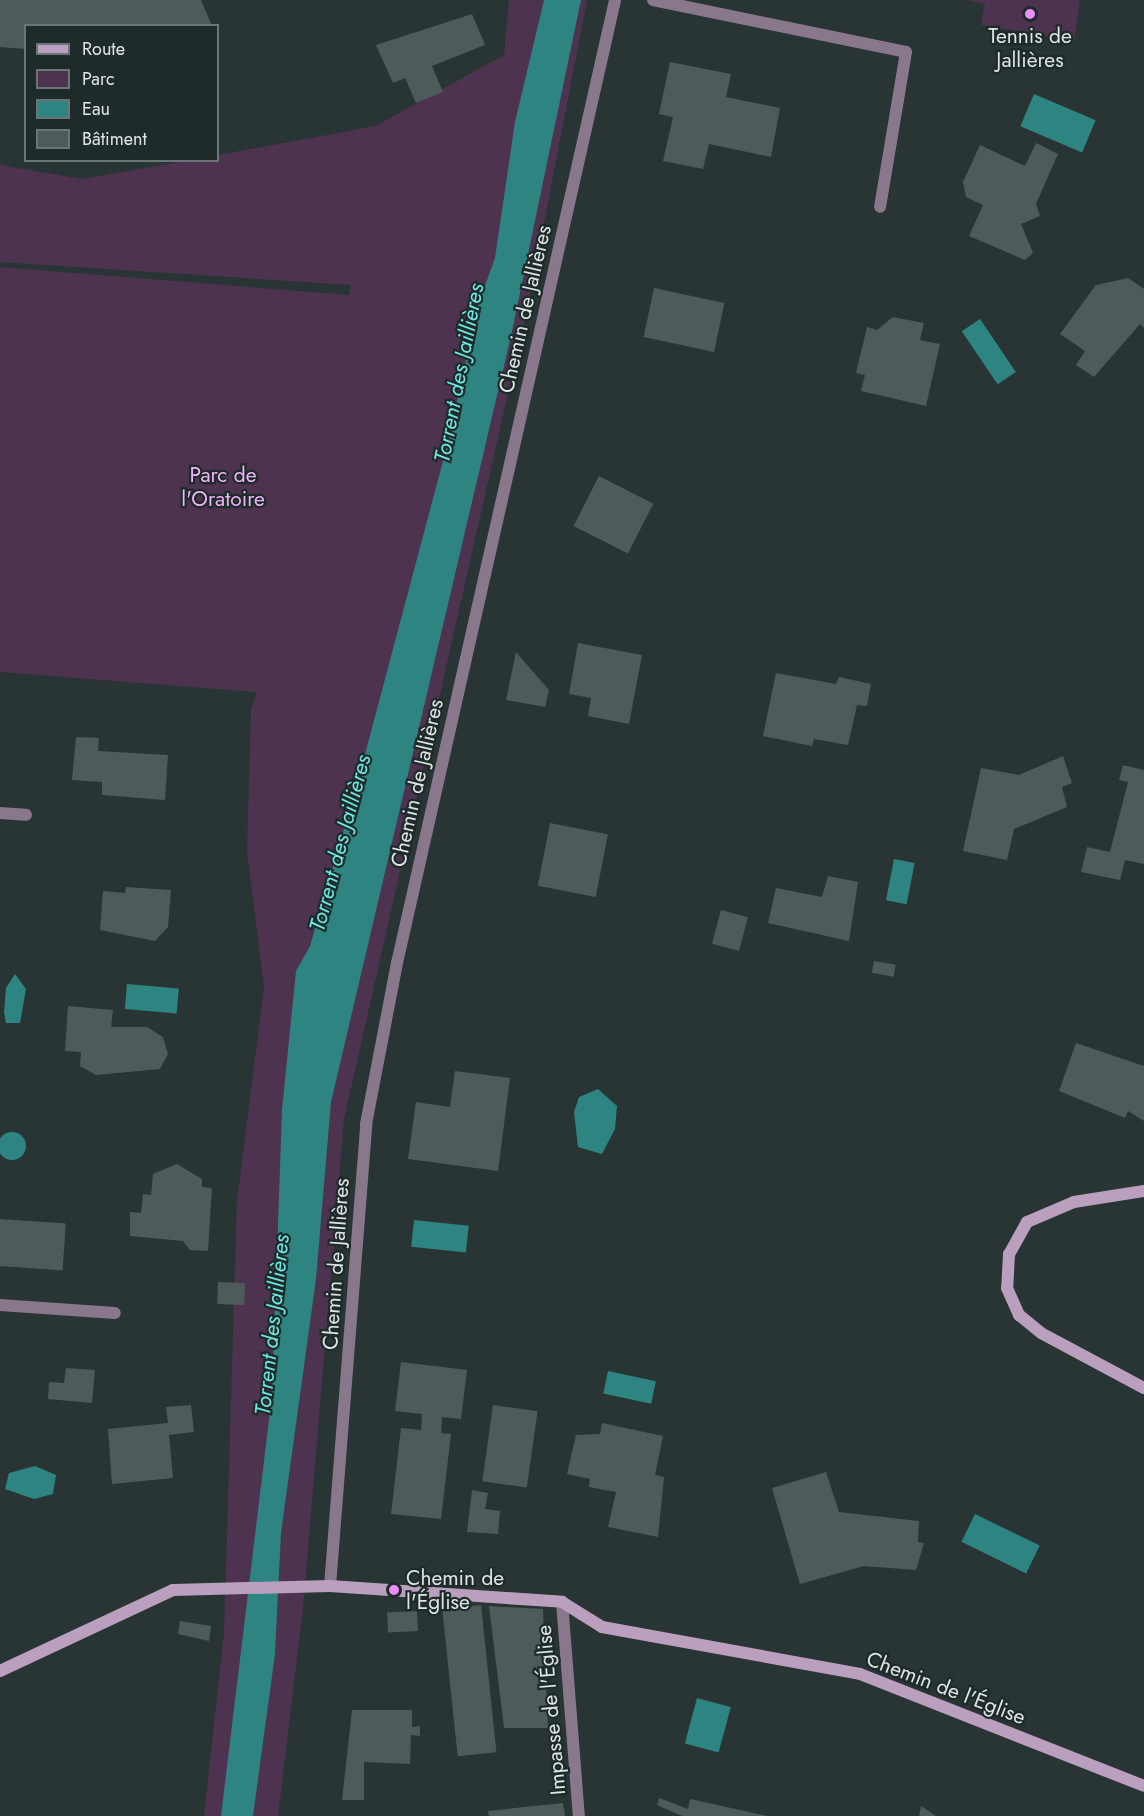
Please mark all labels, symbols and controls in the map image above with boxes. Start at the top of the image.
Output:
marker: Tennis de Jallières [1023,7,1037,21]
place label: Tennis de Jallières [988,23,1072,73]
legend [24,24,219,162]
text: Route [82,36,125,62]
text: Parc [82,66,115,92]
text: Eau [82,96,110,122]
text: Bâtiment [82,126,147,152]
street label: Chemin de Jallières [493,223,557,395]
water label: Torrent des Jaillières [429,281,489,465]
park label: Parc de l'Oratoire [181,462,265,512]
street label: Chemin de Jallières [385,697,449,869]
water label: Torrent des Jaillières [304,752,376,934]
street label: Chemin de Jallières [317,1177,355,1351]
water label: Torrent des Jaillières [249,1233,295,1417]
place label: Chemin de l'Église [406,1565,504,1615]
marker: Chemin de l'Église [387,1583,401,1597]
street label: Impasse de l'Église [531,1624,571,1796]
street label: Chemin de l'Église [863,1646,1029,1730]

